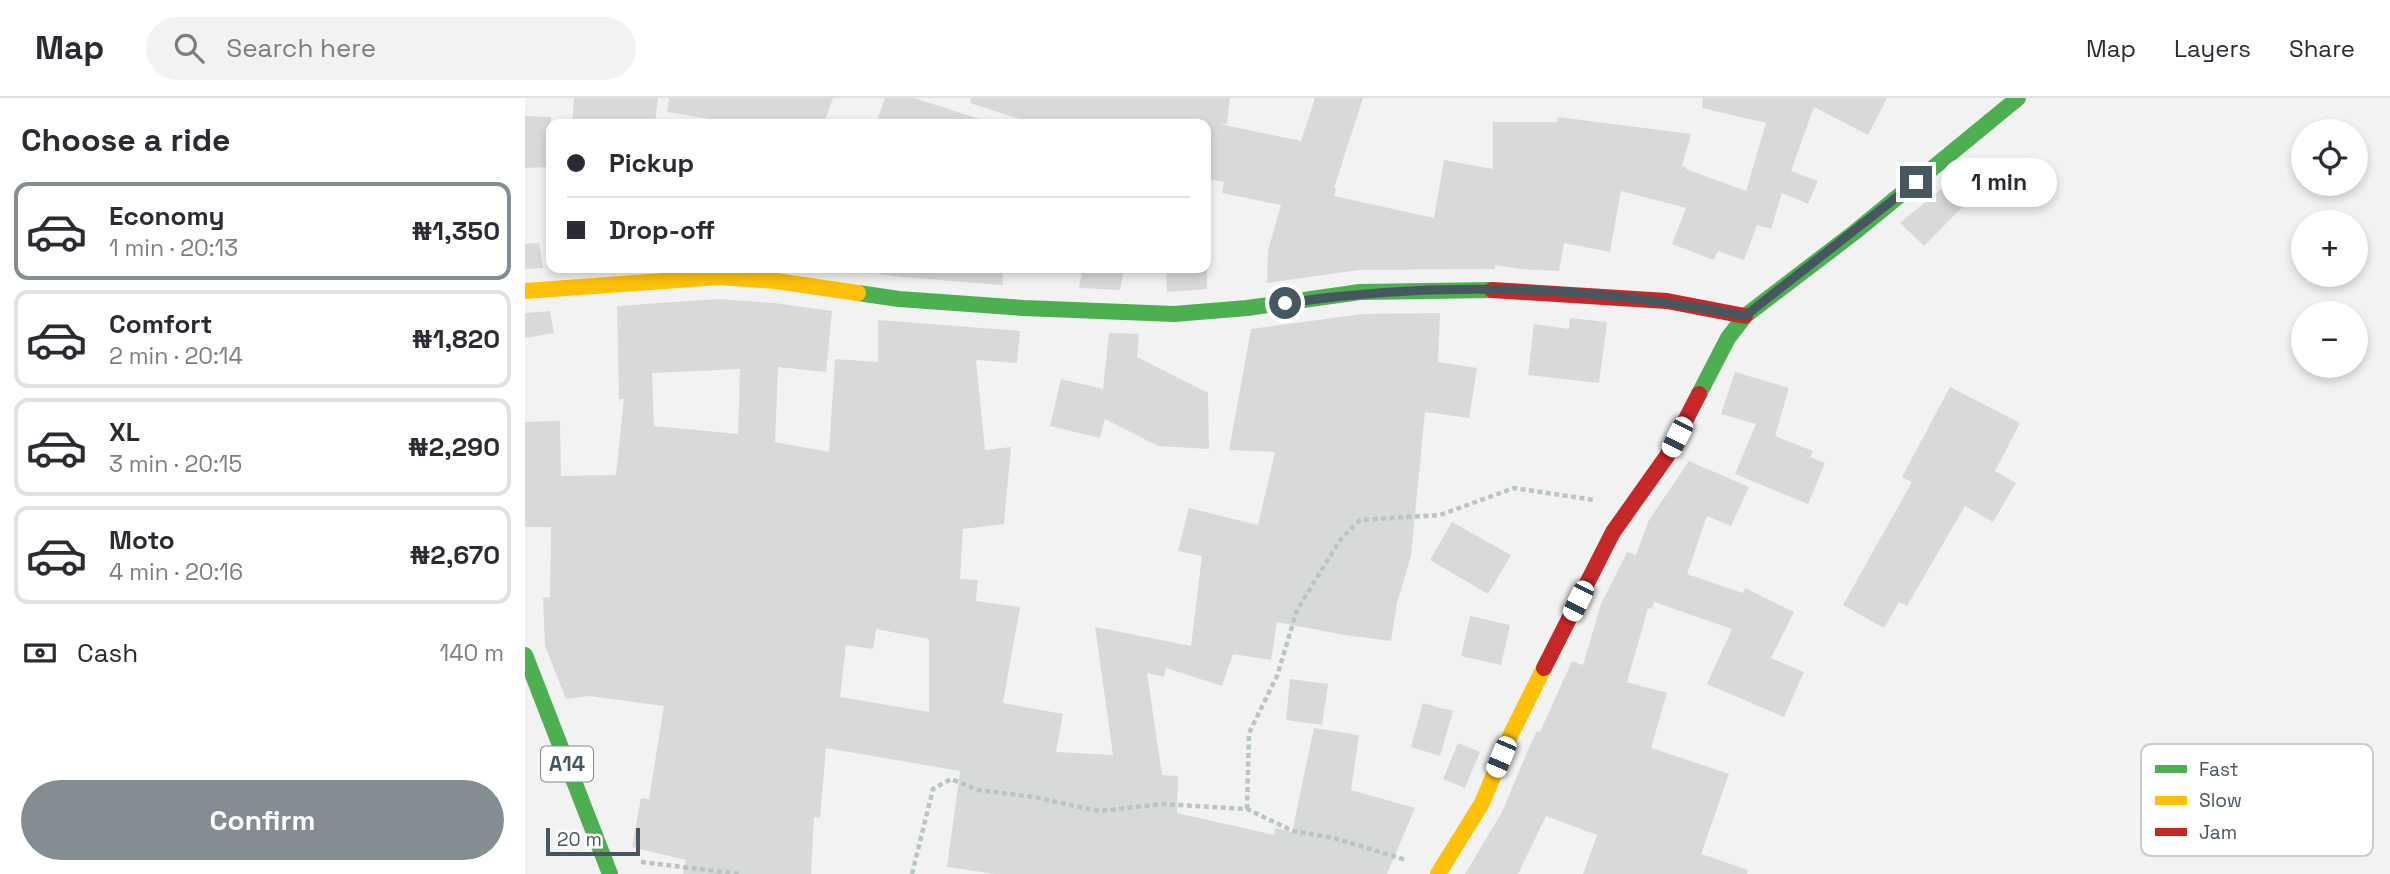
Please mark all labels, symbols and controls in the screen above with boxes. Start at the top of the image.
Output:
search box [146,17,636,80]
text: Map [35,27,104,69]
icon: search [170,29,208,67]
text: Search here [226,31,376,65]
text: Map [2086,33,2136,64]
text: Layers [2174,33,2251,64]
text: Share [2289,33,2355,64]
map controls [2291,119,2368,378]
button: locate [2291,119,2368,196]
text: Choose a ride [21,120,231,160]
text: Pickup [609,146,694,180]
callout: 1 min [1941,158,2056,206]
route end [1900,166,1932,198]
text: 1 min [1971,167,2027,197]
text: Economy [109,199,225,233]
icon: car [25,200,88,263]
button: + [2291,210,2368,287]
text: Drop-off [609,213,715,247]
text: ₦1,350 [411,214,500,248]
text: 1 min · 20:13 [109,233,238,263]
route start [1269,287,1301,319]
button: − [2291,301,2368,378]
text: Comfort [109,307,212,341]
icon: car [25,308,88,371]
text: ₦1,820 [412,322,500,356]
text: 2 min · 20:14 [109,341,243,371]
car [1659,414,1696,460]
text: XL [109,415,140,449]
icon: car [25,416,88,479]
text: ₦2,290 [408,430,500,464]
text: 3 min · 20:15 [109,449,242,479]
text: Moto [109,523,175,557]
icon: car [25,524,88,587]
text: ₦2,670 [409,538,500,572]
text: 4 min · 20:16 [109,557,243,587]
car [1560,578,1597,624]
icon: cash [21,634,59,672]
text: Cash [77,636,138,670]
text: 140 m [440,638,504,668]
car [1484,734,1519,780]
legend [2141,744,2373,856]
road number: A14 [541,746,593,782]
text: Fast [2199,757,2239,782]
button: Confirm [21,780,504,860]
text: Slow [2199,788,2242,813]
text: Jam [2199,820,2237,845]
scale bar [546,825,641,857]
text: 20 m [557,827,602,852]

